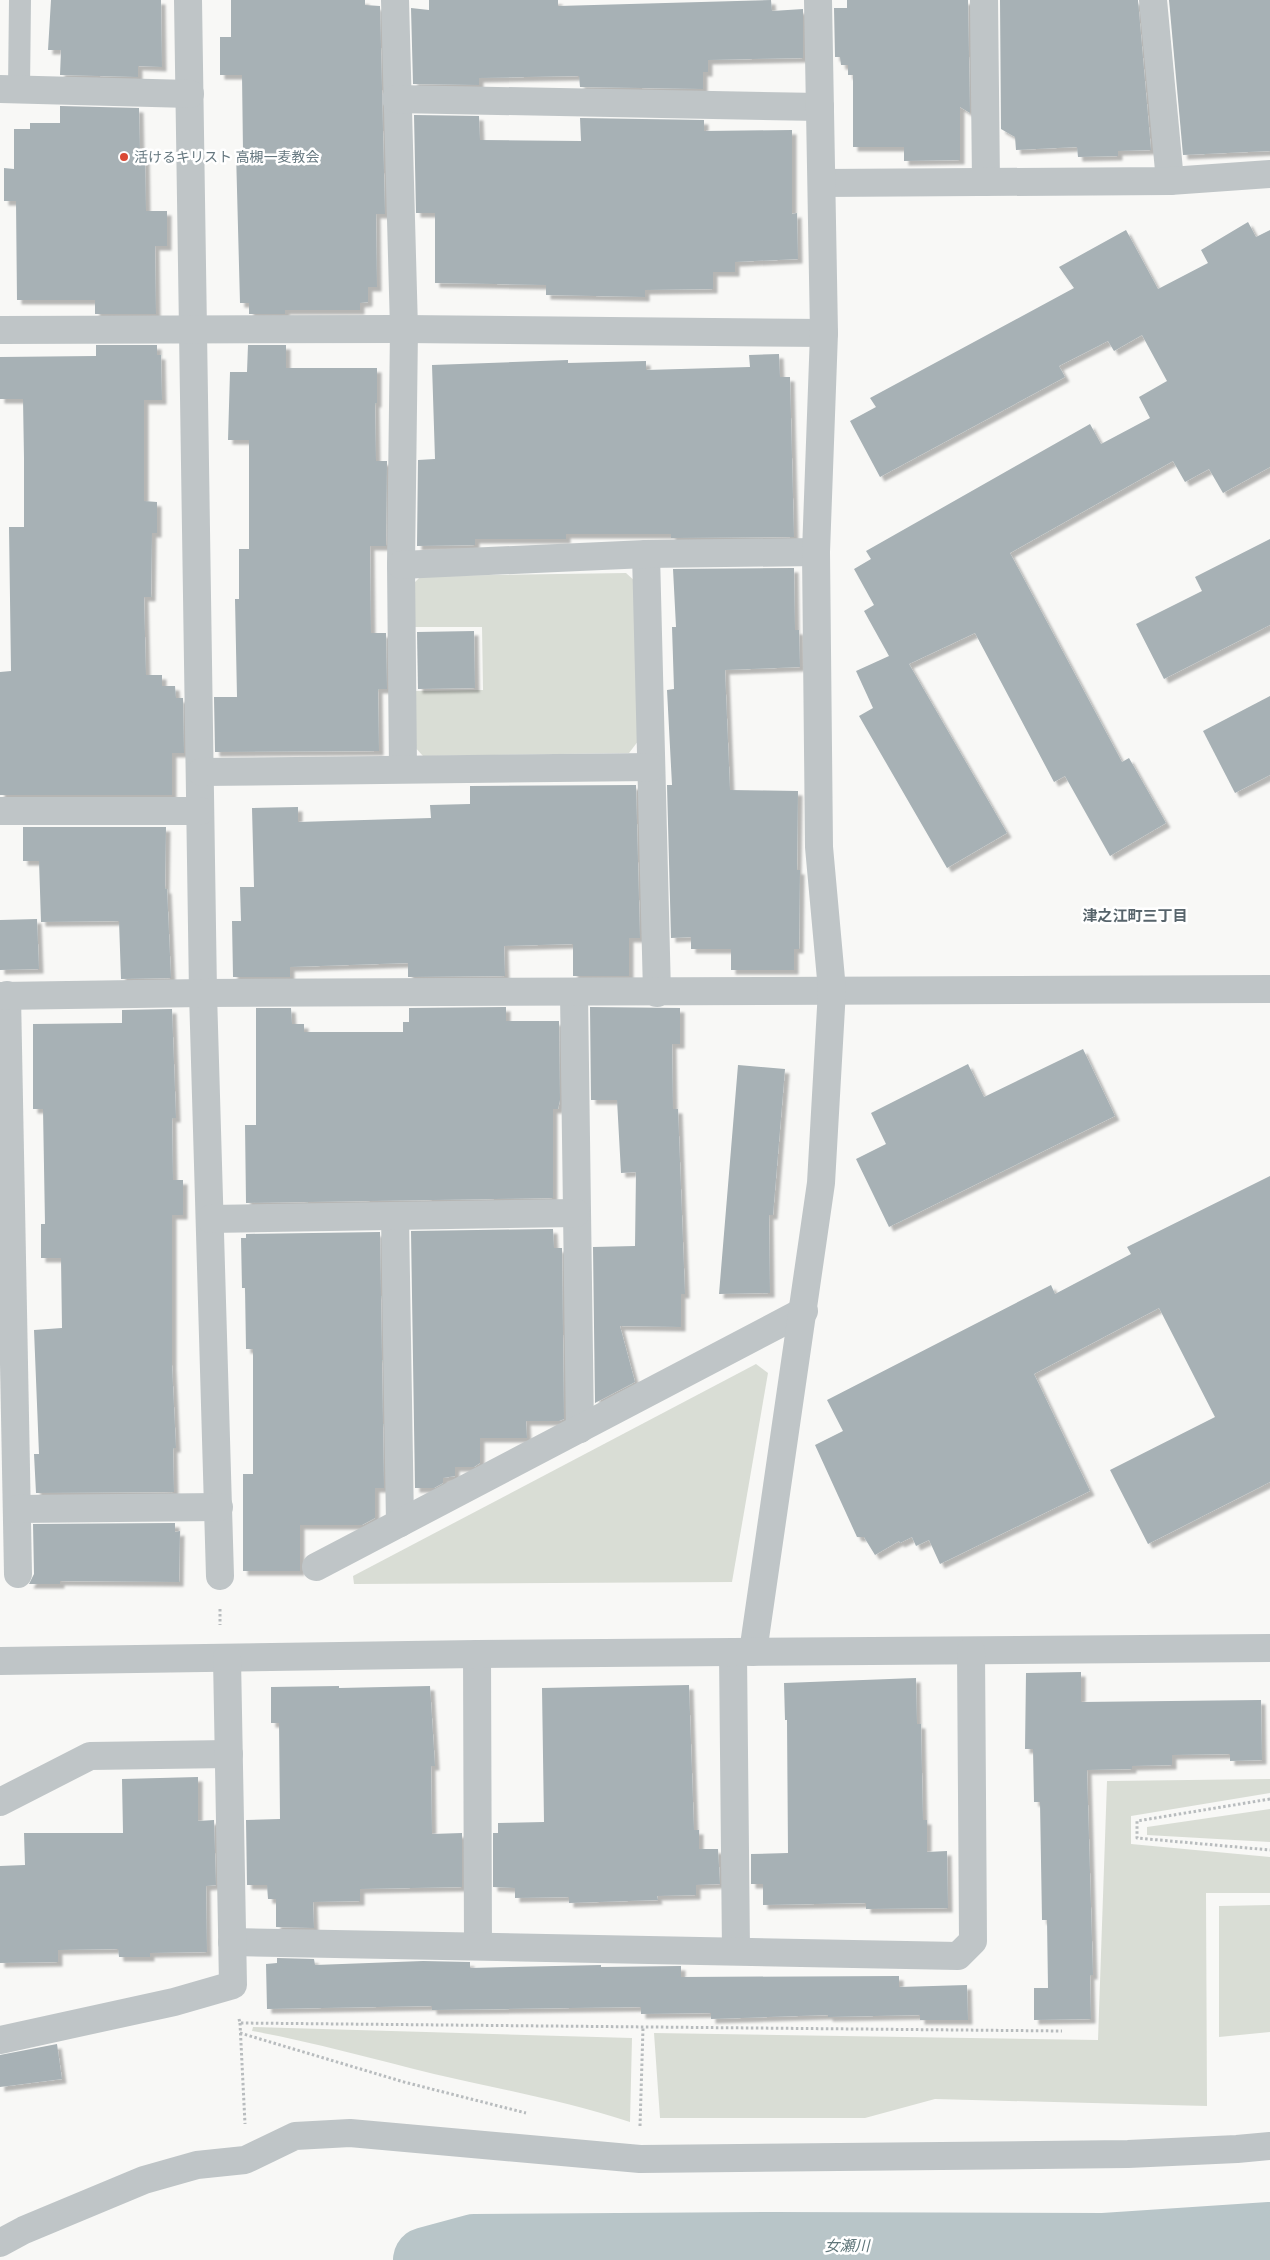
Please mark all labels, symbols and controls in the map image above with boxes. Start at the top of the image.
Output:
place label: 活けるキリスト 高槻一麦教会 [134,149,319,165]
marker: 活けるキリスト 高槻一麦教会 [118,151,130,163]
district label: 津之江町三丁目 [1082,907,1188,925]
water label: 女瀬川 [824,2237,871,2255]

